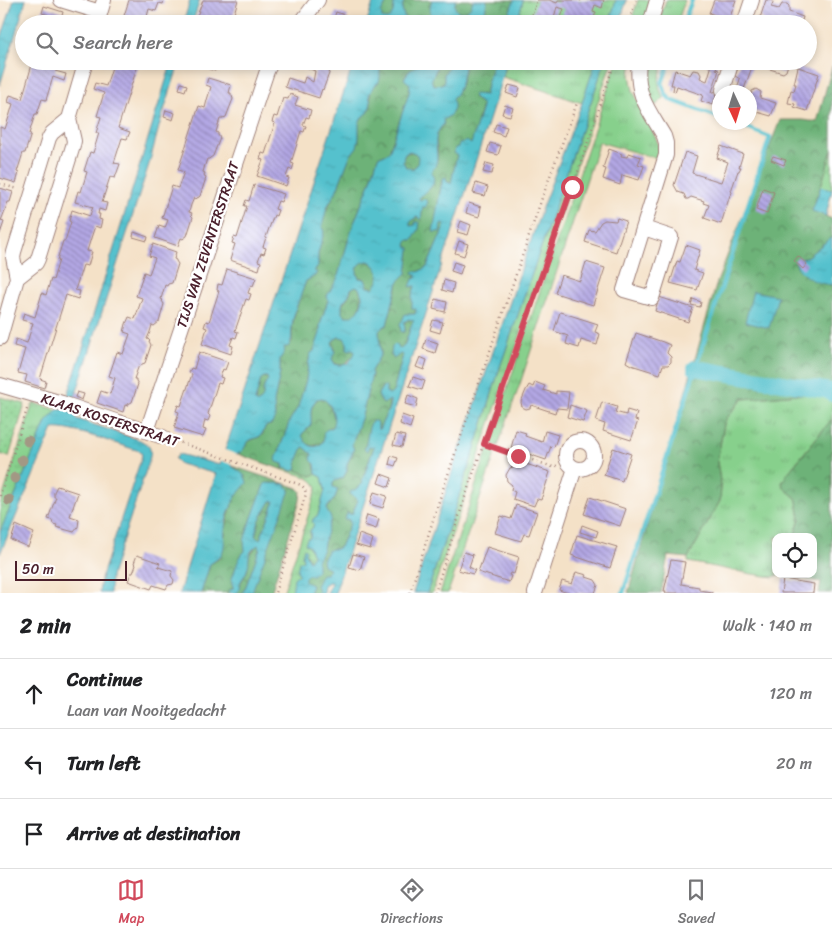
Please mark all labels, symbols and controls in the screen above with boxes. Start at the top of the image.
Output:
search box [15,15,817,70]
text: Search here [73,26,173,59]
icon: search [33,29,61,57]
north arrow [712,85,757,130]
street label: TIJS VAN ZEVENTERSTRAAT [169,157,247,332]
route start [561,176,584,199]
street label: KLAAS KOSTERSTRAAT [38,386,184,455]
route end [507,445,530,468]
map controls [772,533,817,578]
button: locate [772,533,817,578]
text: 50 m [22,557,54,582]
scale bar [15,558,128,581]
text: 2 min [20,607,71,645]
text: Walk · 140 m [723,611,812,640]
text: Continue [67,663,143,696]
text: 120 m [769,679,812,708]
icon: ahead [20,680,48,708]
text: Laan van Nooitgedacht [67,696,226,725]
text: Turn left [67,747,140,780]
text: 20 m [776,749,812,778]
icon: left [20,750,48,778]
text: Arrive at destination [67,817,240,850]
icon: arrive [20,820,48,848]
tab: Map [117,876,145,931]
tab: Directions [380,876,443,931]
tab: Saved [678,876,715,931]

